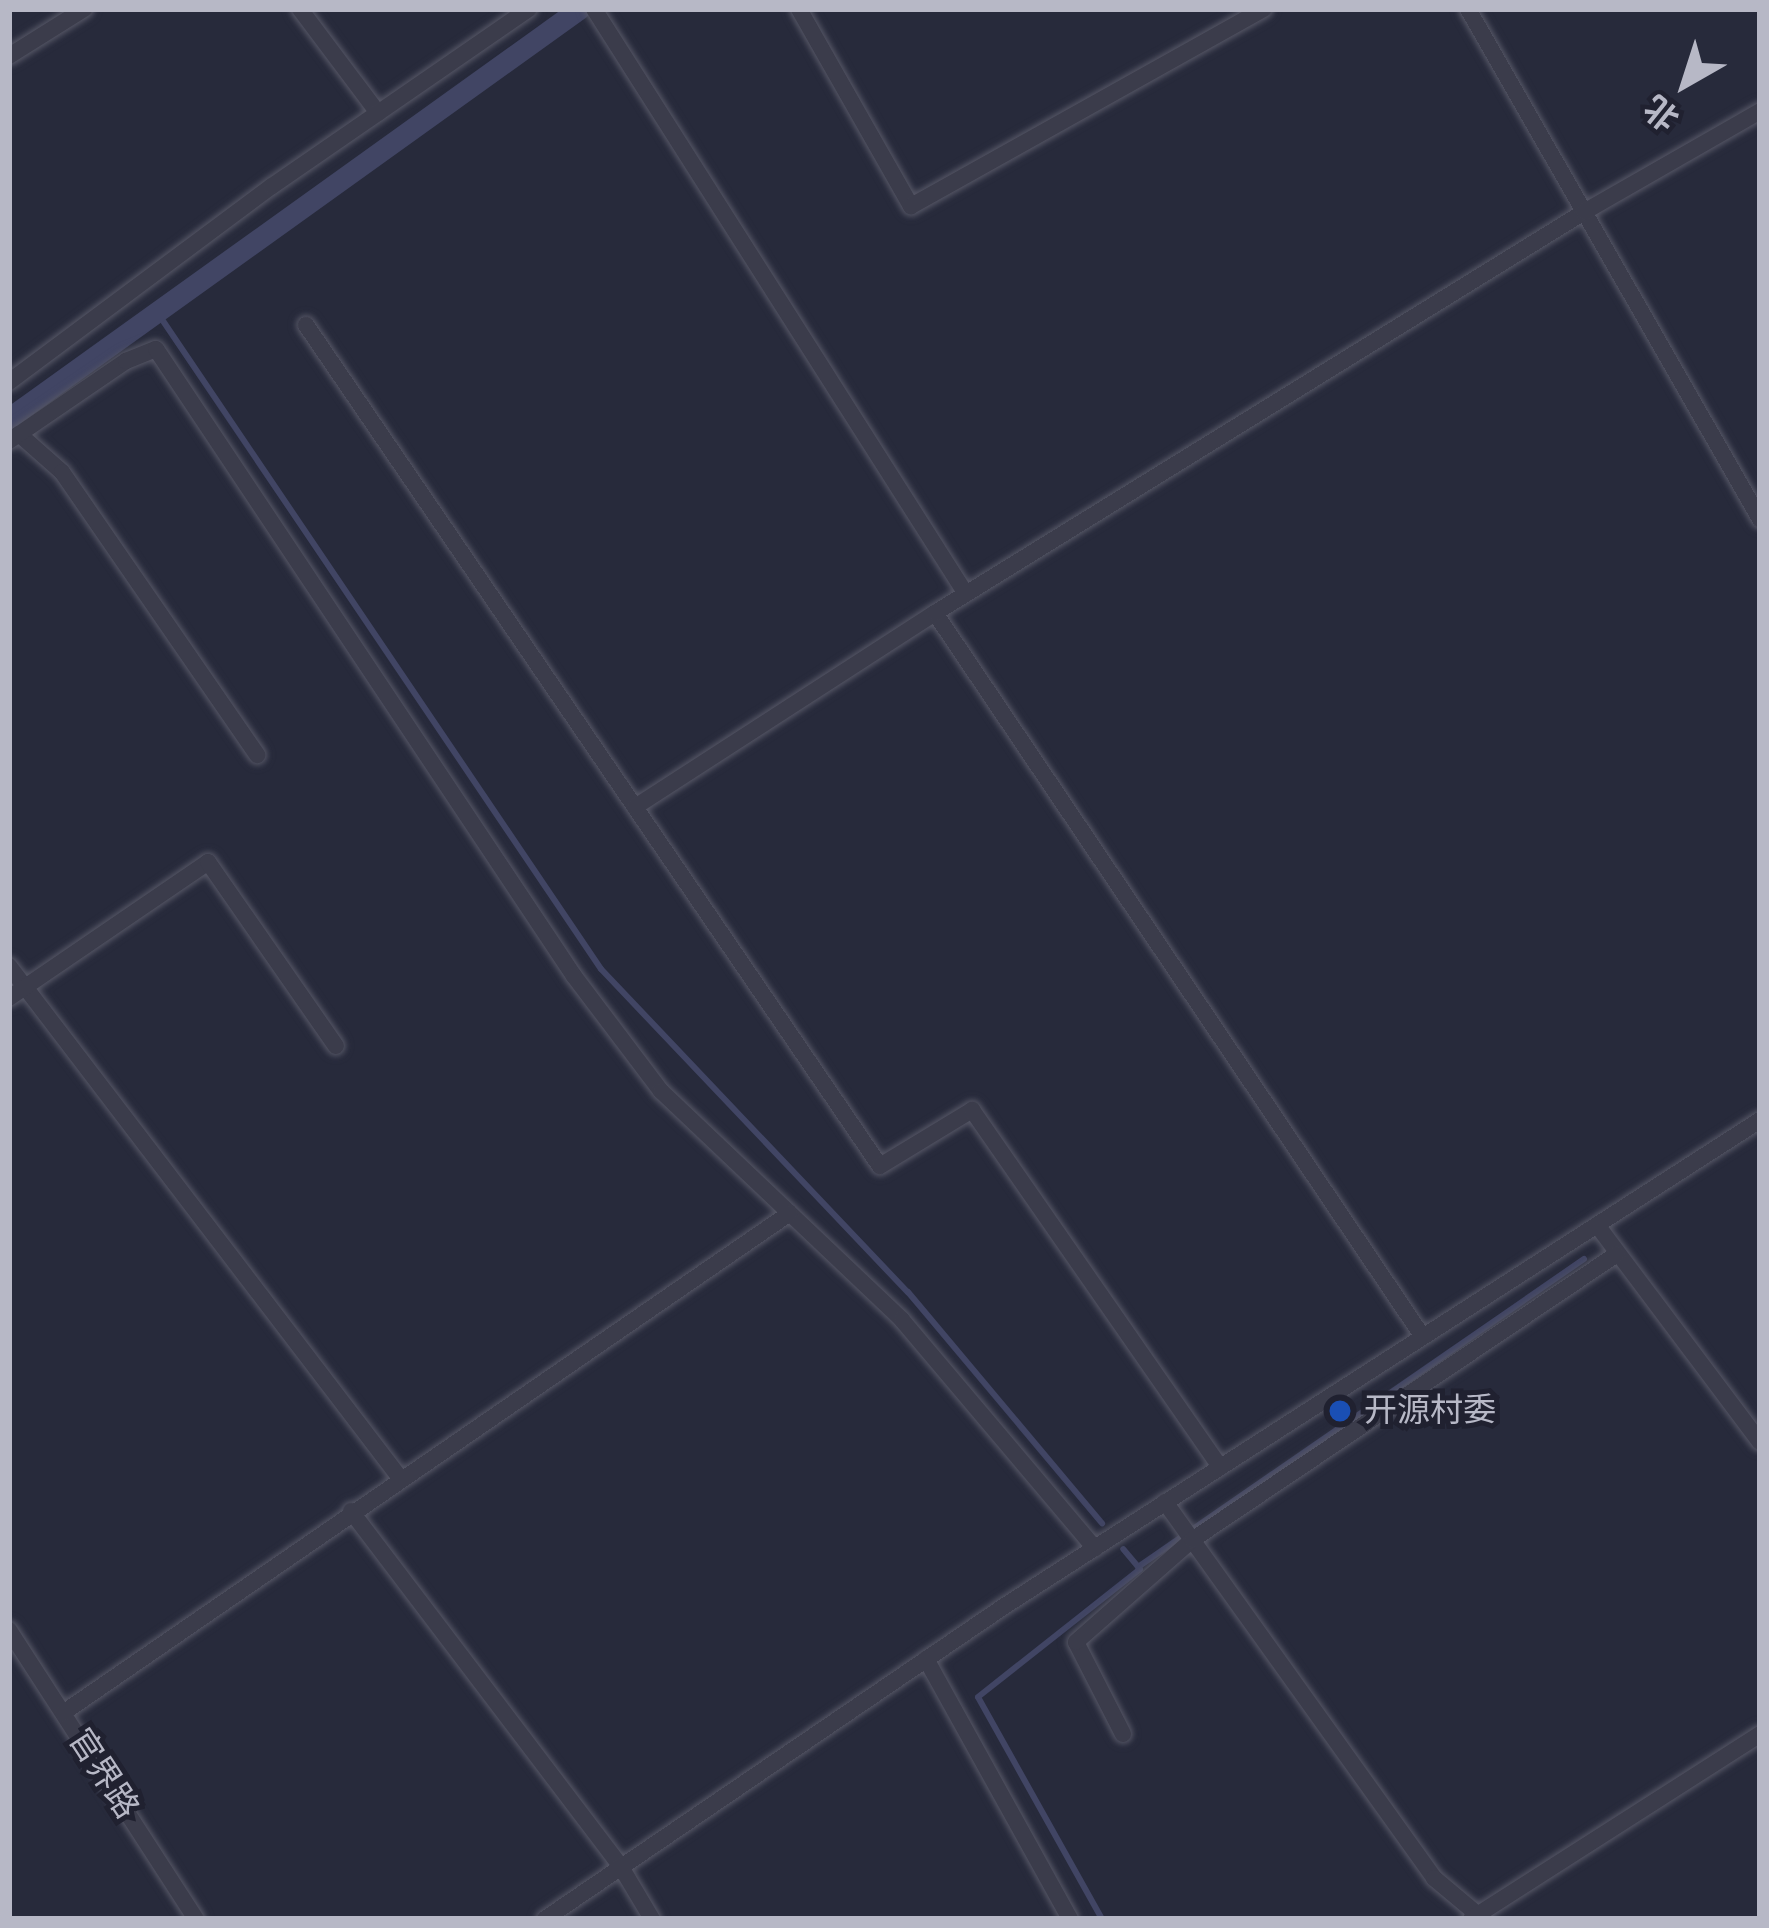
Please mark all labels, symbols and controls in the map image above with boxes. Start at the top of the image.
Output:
north arrow [1625,24,1745,144]
text: 北 [1636,86,1688,139]
place label: 开源村委 [1364,1391,1496,1431]
marker: 开源村委 [1327,1398,1353,1424]
street label: 官界路 [59,1722,147,1826]

